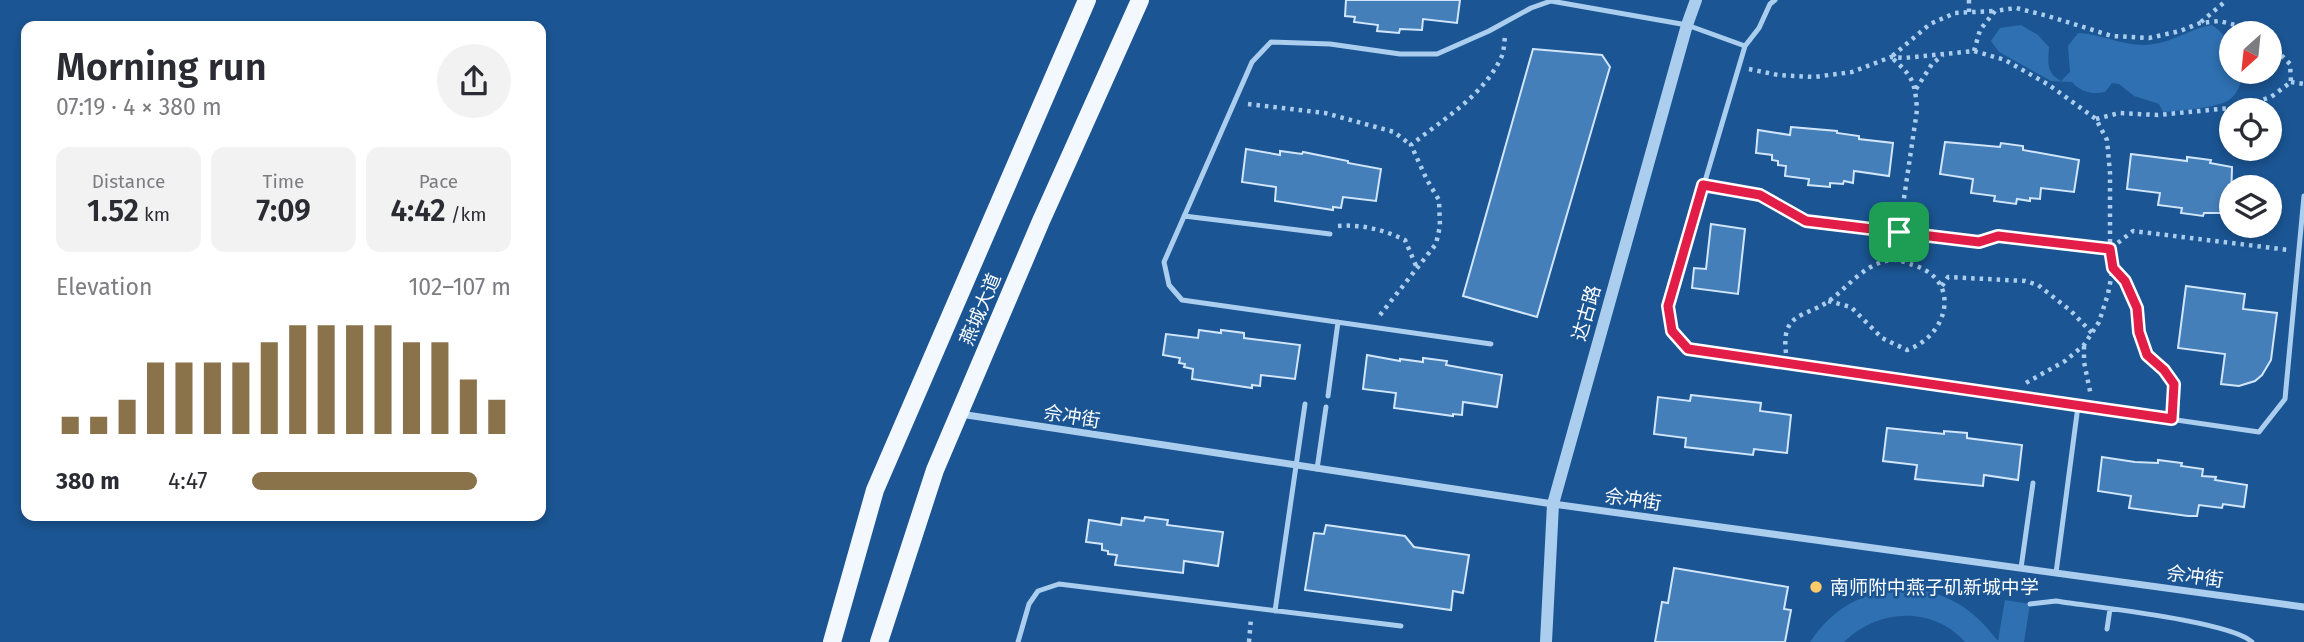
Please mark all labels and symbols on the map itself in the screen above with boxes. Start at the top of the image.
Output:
north arrow [2219,21,2282,84]
pin [1869,202,1929,262]
street label: 燕城大道 [955,270,1006,349]
street label: 达古路 [1568,283,1605,344]
street label: 佘冲街 [1042,401,1102,432]
street label: 佘冲街 [1603,484,1663,515]
street label: 佘冲街 [2165,561,2225,592]
place label: 南师附中燕子矶新城中学 [1830,576,2039,599]
marker: 南师附中燕子矶新城中学 [1808,579,1824,595]

